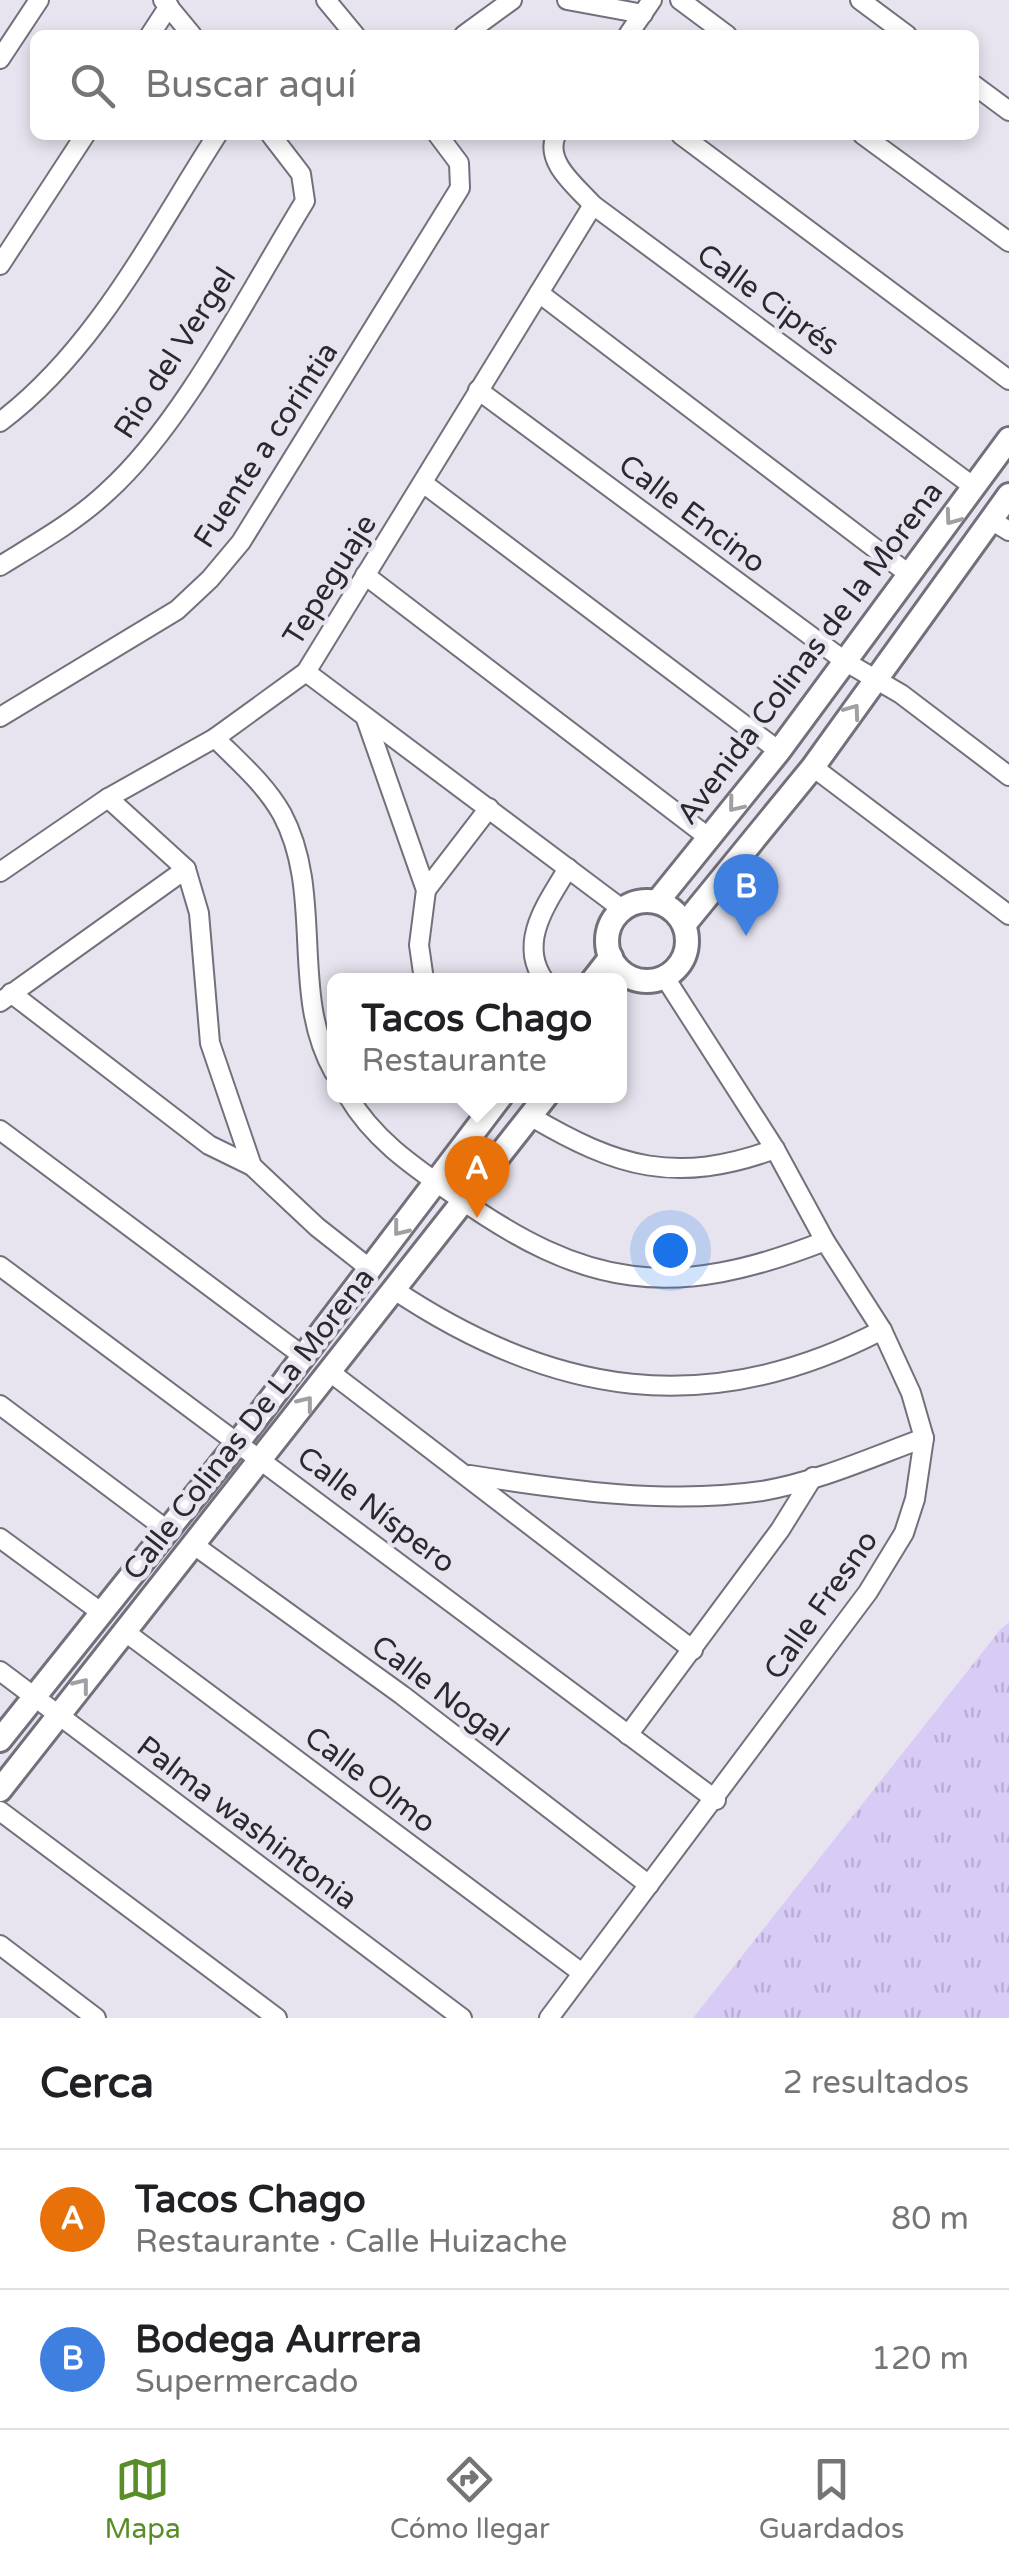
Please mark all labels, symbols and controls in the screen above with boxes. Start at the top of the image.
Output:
search box [30,30,979,140]
icon: search [65,58,120,113]
text: Buscar aquí [145,62,356,108]
street label: Calle Ciprés [690,236,846,364]
street label: Rio del Vergel [106,260,244,446]
street label: Fuente a corintia [186,335,346,555]
street label: Calle Encino [611,447,773,581]
street label: Avenida Colinas de la Morena [669,474,951,832]
street label: Tepeguaje [275,507,385,653]
one-way arrow [946,507,963,525]
one-way arrow [841,704,859,722]
one-way arrow [729,794,747,812]
pin: B [714,854,778,936]
popup [327,973,627,1103]
text: Tacos Chago [362,996,592,1042]
text: Restaurante [362,1042,547,1080]
pin: A [444,1136,510,1218]
one-way arrow [394,1218,412,1236]
your location [645,1225,696,1276]
street label: Calle Colinas De La Morena [115,1260,383,1588]
one-way arrow [294,1397,311,1415]
street label: Calle Níspero [290,1439,462,1581]
street label: Calle Fresno [756,1523,886,1687]
street label: Calle Nogal [364,1627,516,1755]
one-way arrow [70,1678,87,1696]
street label: Calle Olmo [297,1719,443,1841]
street label: Palma washintonia [129,1728,365,1918]
text: Cerca [40,2058,154,2109]
text: 2 resultados [783,2064,969,2102]
text: Tacos Chago [135,2177,366,2223]
text: A [61,2200,84,2238]
text: 80 m [891,2200,969,2238]
text: Restaurante · Calle Huizache [135,2223,567,2261]
text: Bodega Aurrera [135,2317,422,2363]
text: B [61,2340,84,2378]
text: 120 m [871,2340,969,2378]
text: Supermercado [135,2363,358,2401]
tab: Mapa [105,2452,181,2546]
tab: Cómo llegar [390,2452,550,2546]
tab: Guardados [759,2452,905,2546]

